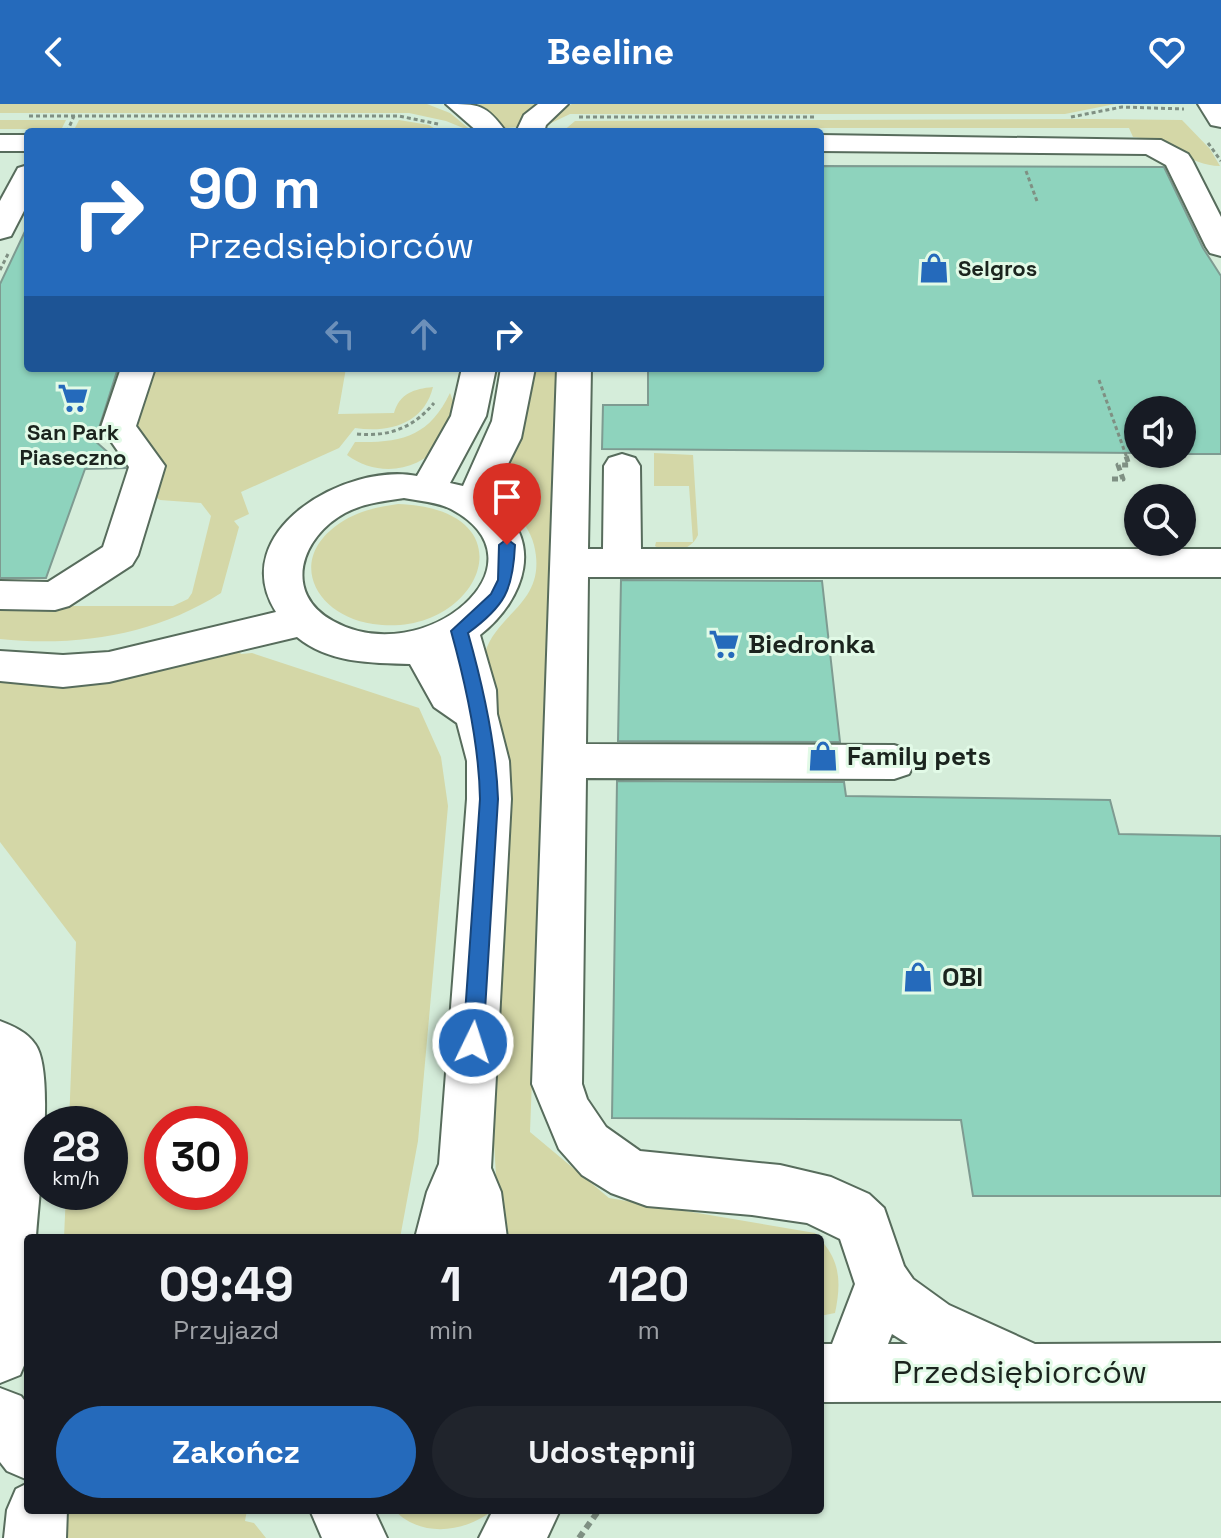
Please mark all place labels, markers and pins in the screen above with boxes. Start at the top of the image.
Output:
shop icon: Selgros [917,251,951,285]
place label: Selgros [958,254,1037,282]
supermarket icon: San Park Piaseczno [56,381,90,415]
place label: San Park Piaseczno [19,418,127,471]
pin [473,463,541,545]
supermarket icon: Biedronka [707,627,741,661]
place label: Biedronka [748,627,875,661]
shop icon: Family pets [806,739,840,773]
place label: Family pets [847,739,991,773]
shop icon: OBI [901,960,935,994]
place label: OBI [942,960,983,994]

